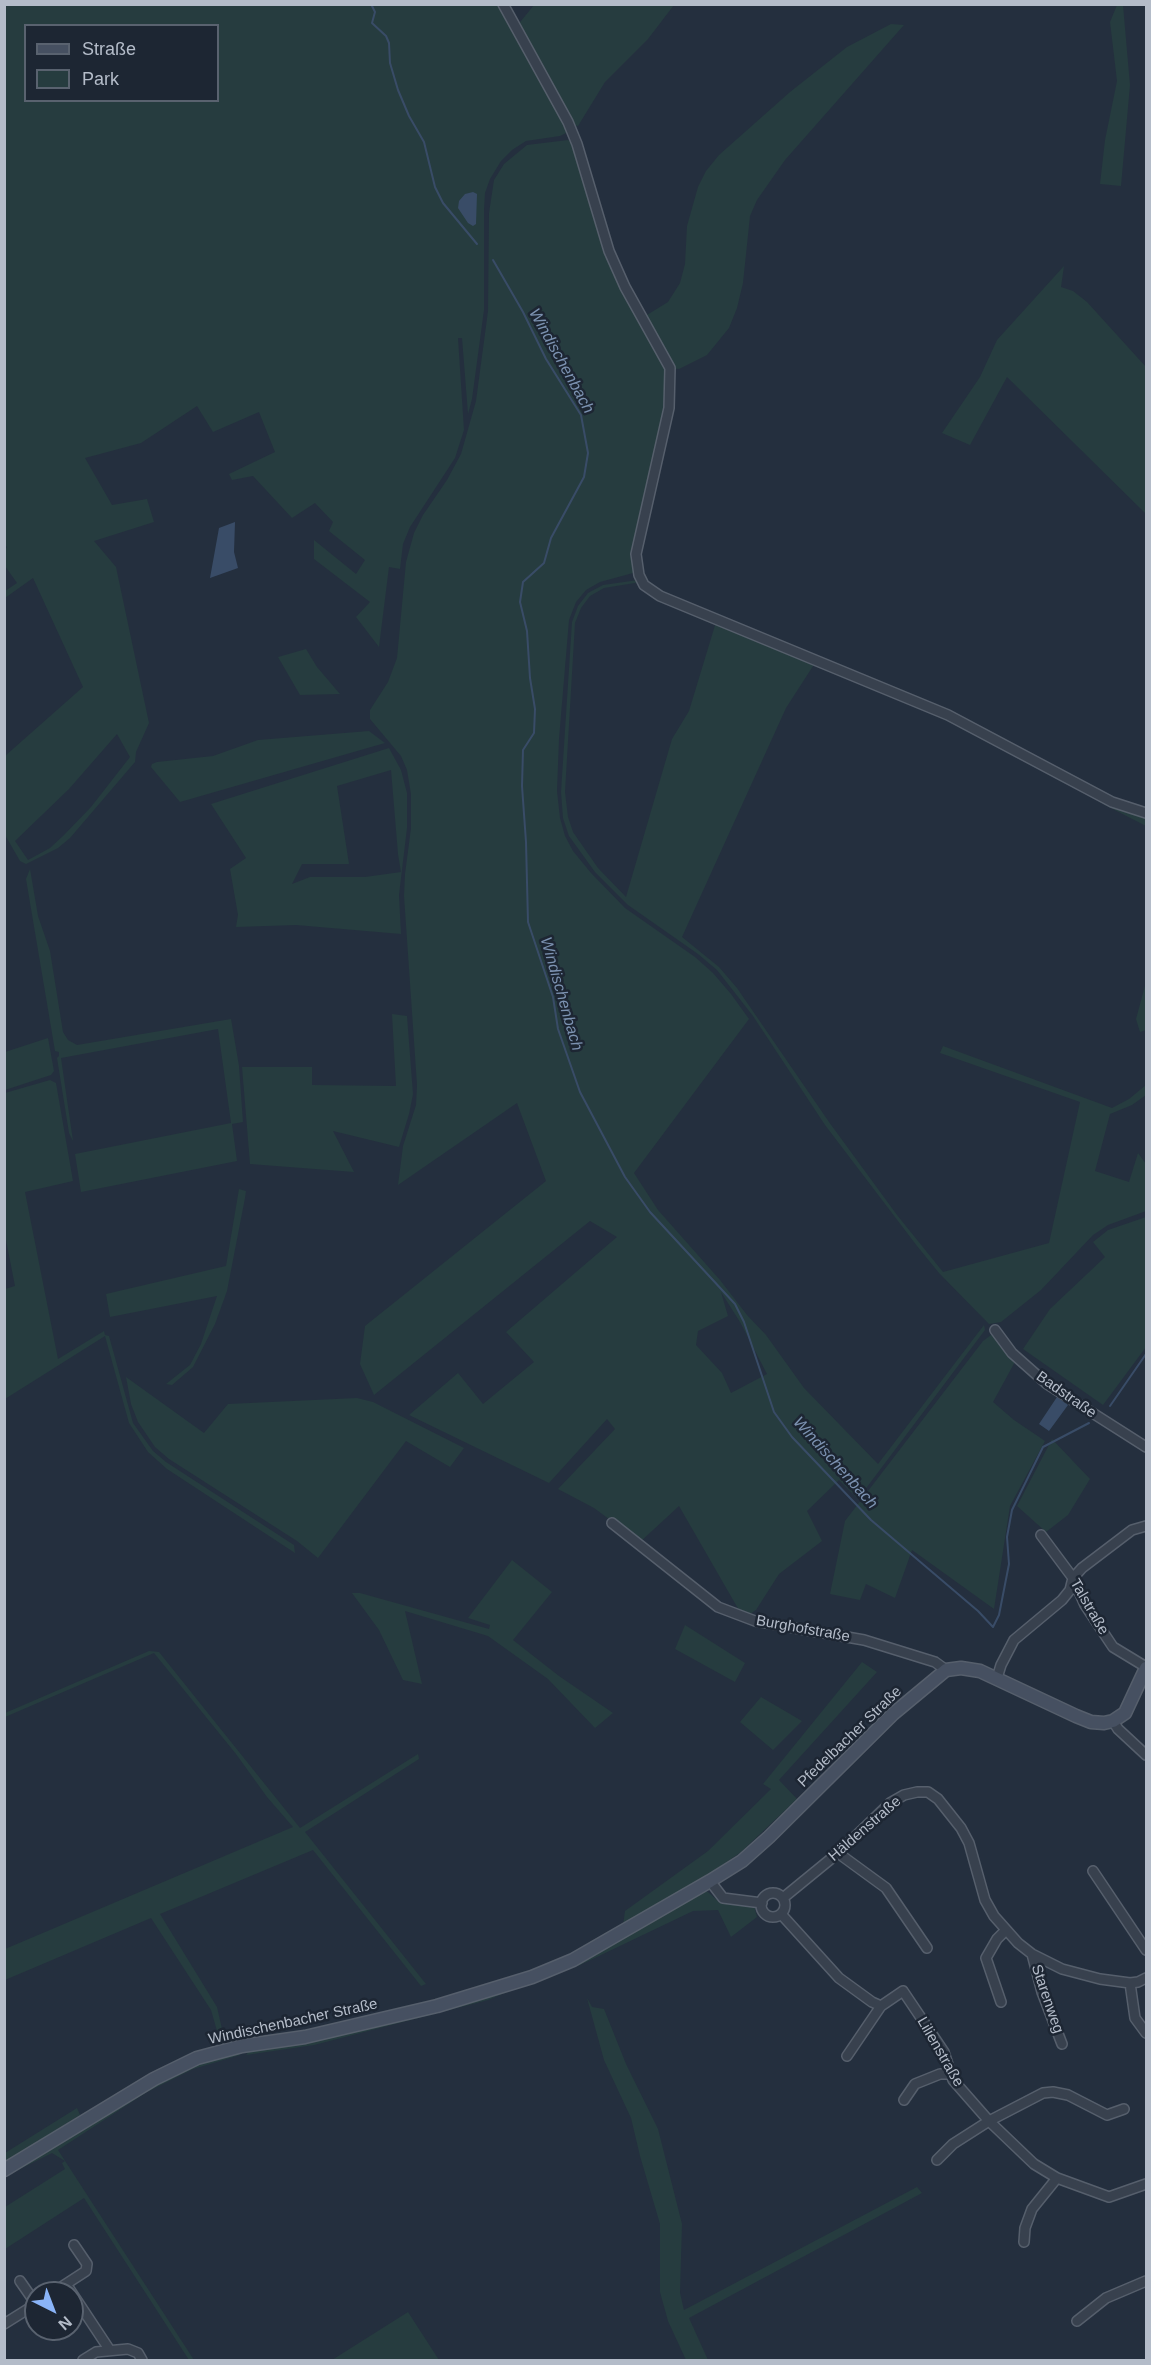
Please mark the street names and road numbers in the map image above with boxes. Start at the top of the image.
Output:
street label: Badstraße [1032,1368,1100,1422]
street label: Talstraße [1066,1576,1112,1638]
street label: Burghofstraße [755,1612,851,1646]
street label: Pfedelbacher Straße [794,1683,906,1791]
street label: Häldenstraße [825,1793,905,1865]
street label: Starenweg [1027,1962,1067,2036]
street label: Windischenbacher Straße [207,1995,379,2049]
street label: Lilienstraße [913,2014,967,2090]

